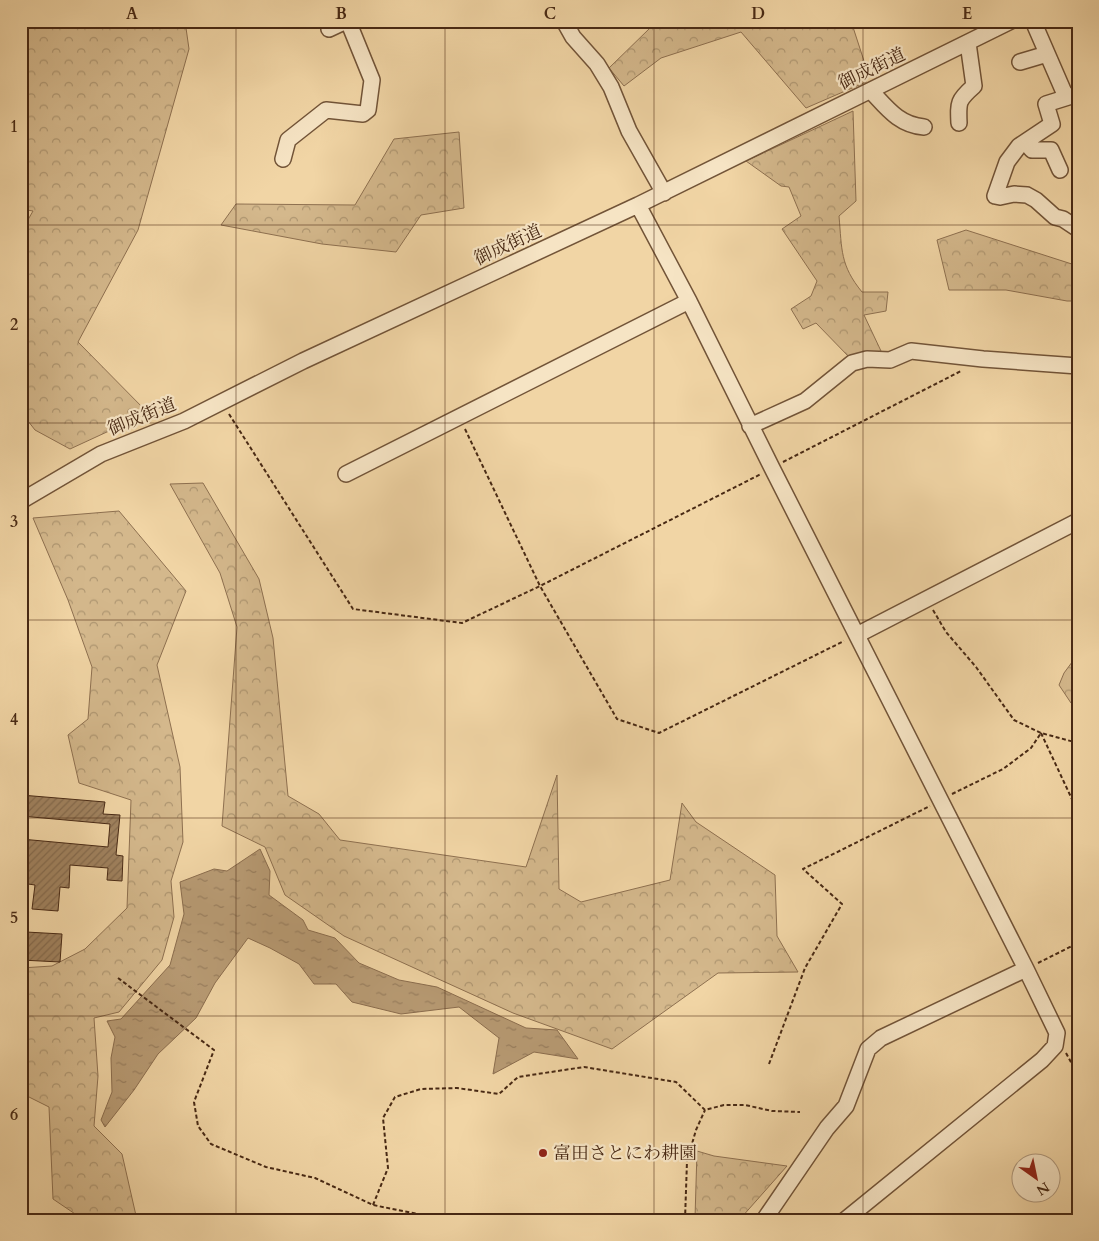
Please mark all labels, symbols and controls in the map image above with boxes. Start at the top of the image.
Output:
text: A [126,3,138,25]
text: B [335,3,347,25]
text: C [544,3,556,25]
text: D [751,3,765,25]
text: E [962,3,972,25]
street label: 御成街道 [834,42,910,96]
text: 1 [10,116,18,138]
street label: 御成街道 [470,218,546,272]
text: 2 [10,314,18,336]
street label: 御成街道 [104,392,180,442]
text: 3 [10,511,18,533]
text: 4 [10,709,18,731]
text: 5 [10,907,18,929]
text: 6 [10,1104,18,1126]
place label: 富田さとにわ耕園 [553,1141,697,1166]
marker: 富田さとにわ耕園 [537,1147,549,1159]
north arrow [1012,1154,1062,1204]
text: N [1033,1177,1053,1200]

